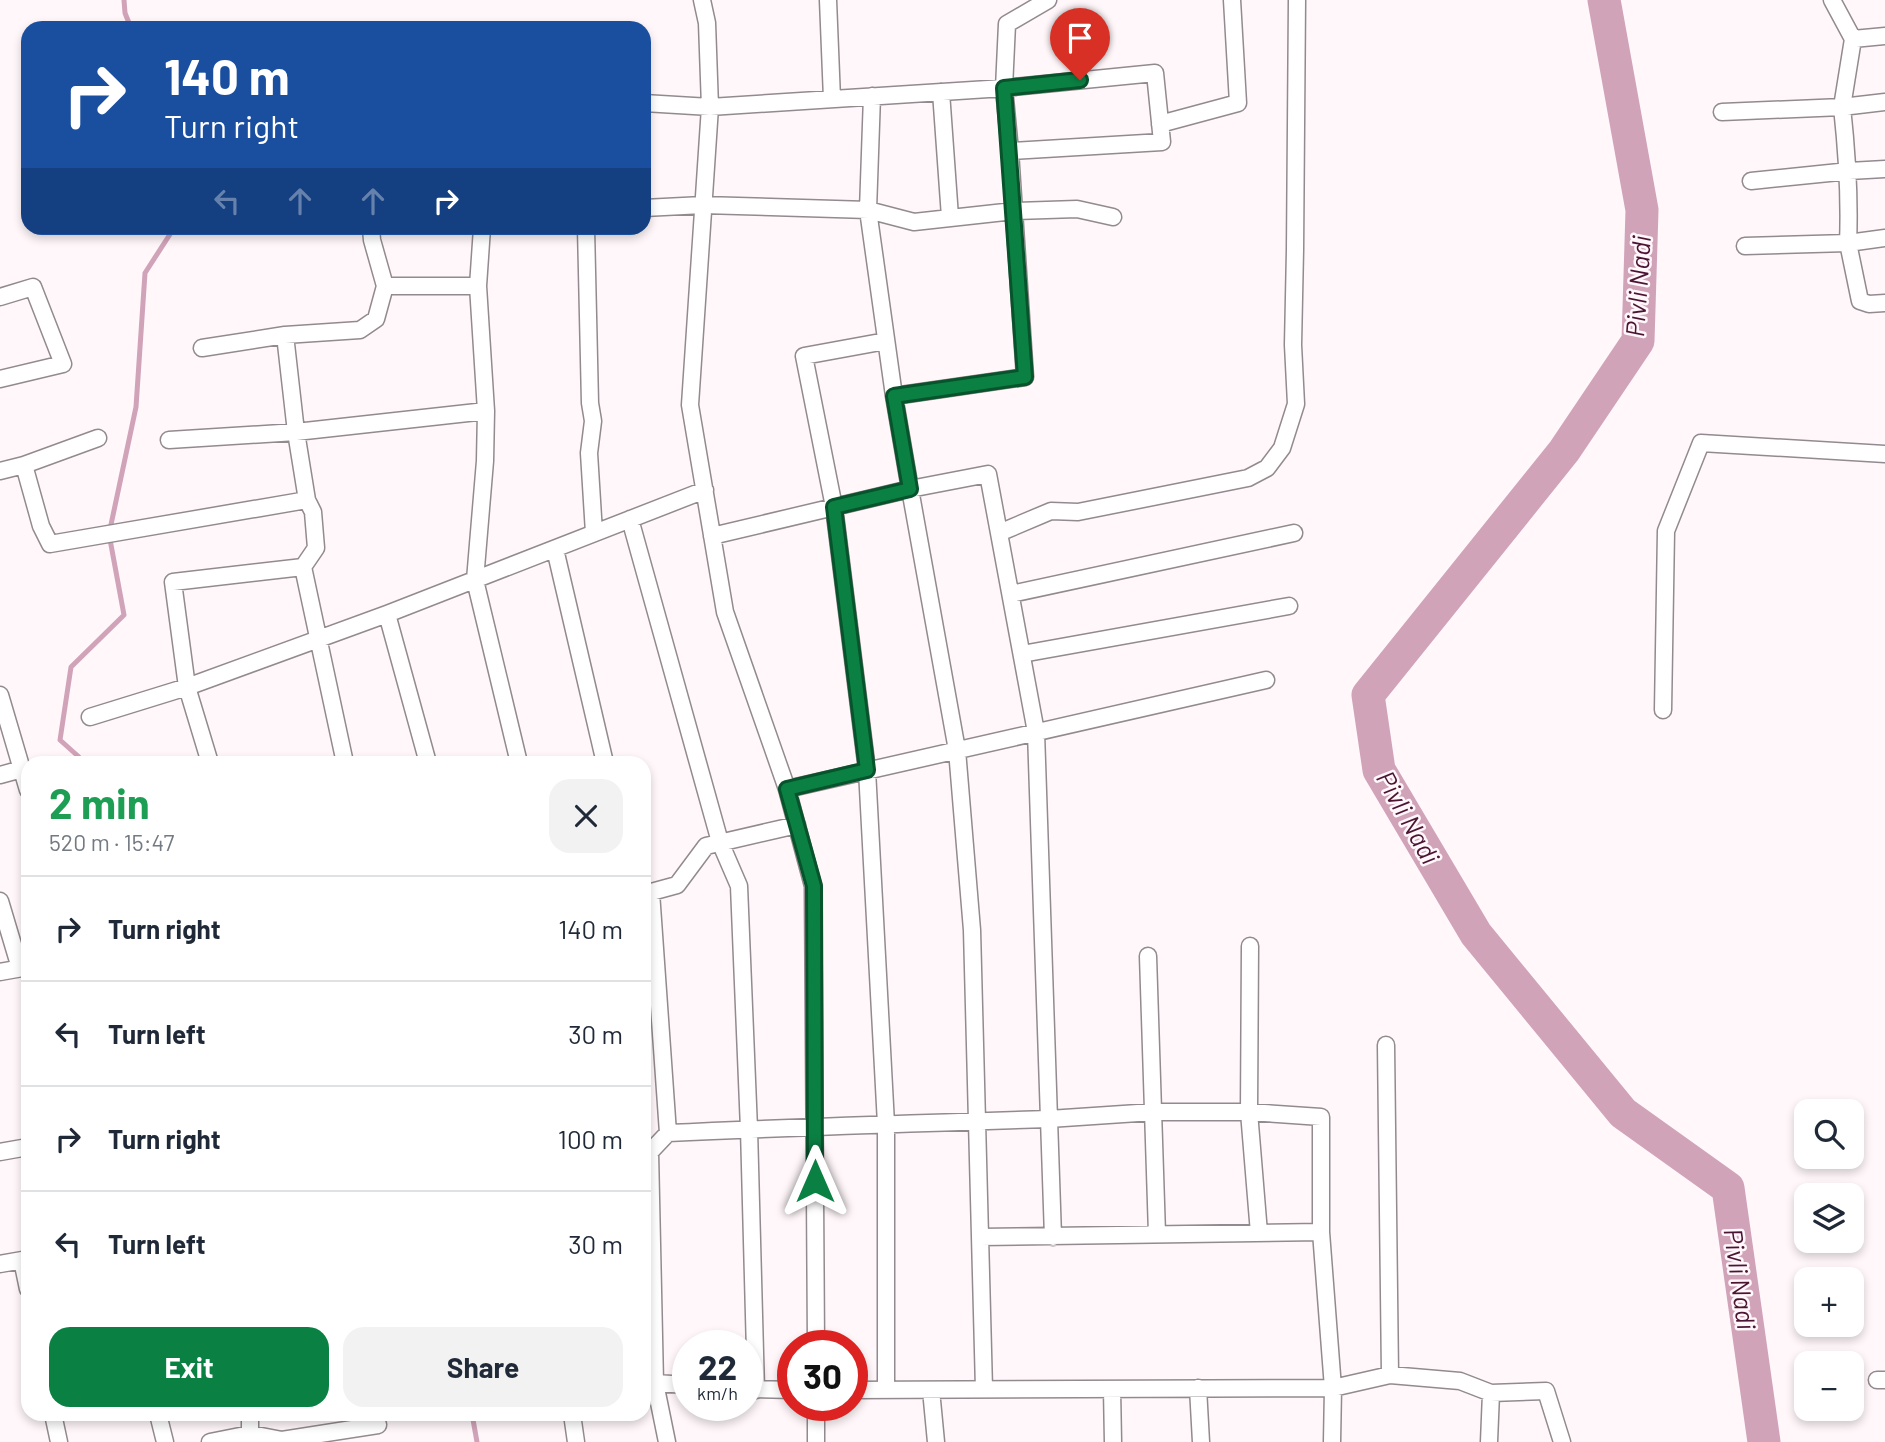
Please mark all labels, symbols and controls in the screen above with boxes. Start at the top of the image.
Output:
pin [1050,8,1110,80]
icon: arrive [1061,19,1099,57]
text: 140 m [164,46,290,105]
icon: right [49,49,140,140]
text: Turn right [164,106,299,144]
icon: left [208,182,246,220]
icon: ahead [281,182,319,220]
icon: ahead [354,182,392,220]
icon: right [427,182,465,220]
water label: Pivli Nadi [1618,234,1656,338]
water label: Pivli Nadi [1371,765,1447,869]
text: 2 min [49,777,150,827]
button: close [549,779,623,853]
text: 520 m · 15:47 [49,828,174,856]
icon: right [49,910,87,948]
text: Turn right [108,913,221,944]
text: 140 m [558,913,623,944]
icon: left [49,1015,87,1053]
text: Turn left [108,1018,206,1049]
text: 30 m [568,1018,623,1049]
map controls [1794,1099,1864,1421]
button: search [1794,1099,1864,1169]
icon: right [49,1120,87,1158]
text: Turn right [108,1123,221,1154]
text: 100 m [558,1123,623,1154]
position arrow [778,1144,852,1218]
button: layers [1794,1183,1864,1253]
icon: left [49,1225,87,1263]
water label: Pivli Nadi [1719,1226,1764,1332]
text: Turn left [108,1228,206,1259]
text: 30 m [568,1228,623,1259]
button: + [1794,1267,1864,1337]
button: Exit [49,1327,329,1407]
button: Share [343,1327,623,1407]
speed limit sign: 30 [777,1330,868,1421]
text: 22 [698,1345,737,1387]
button: − [1794,1351,1864,1421]
text: km/h [697,1382,738,1404]

